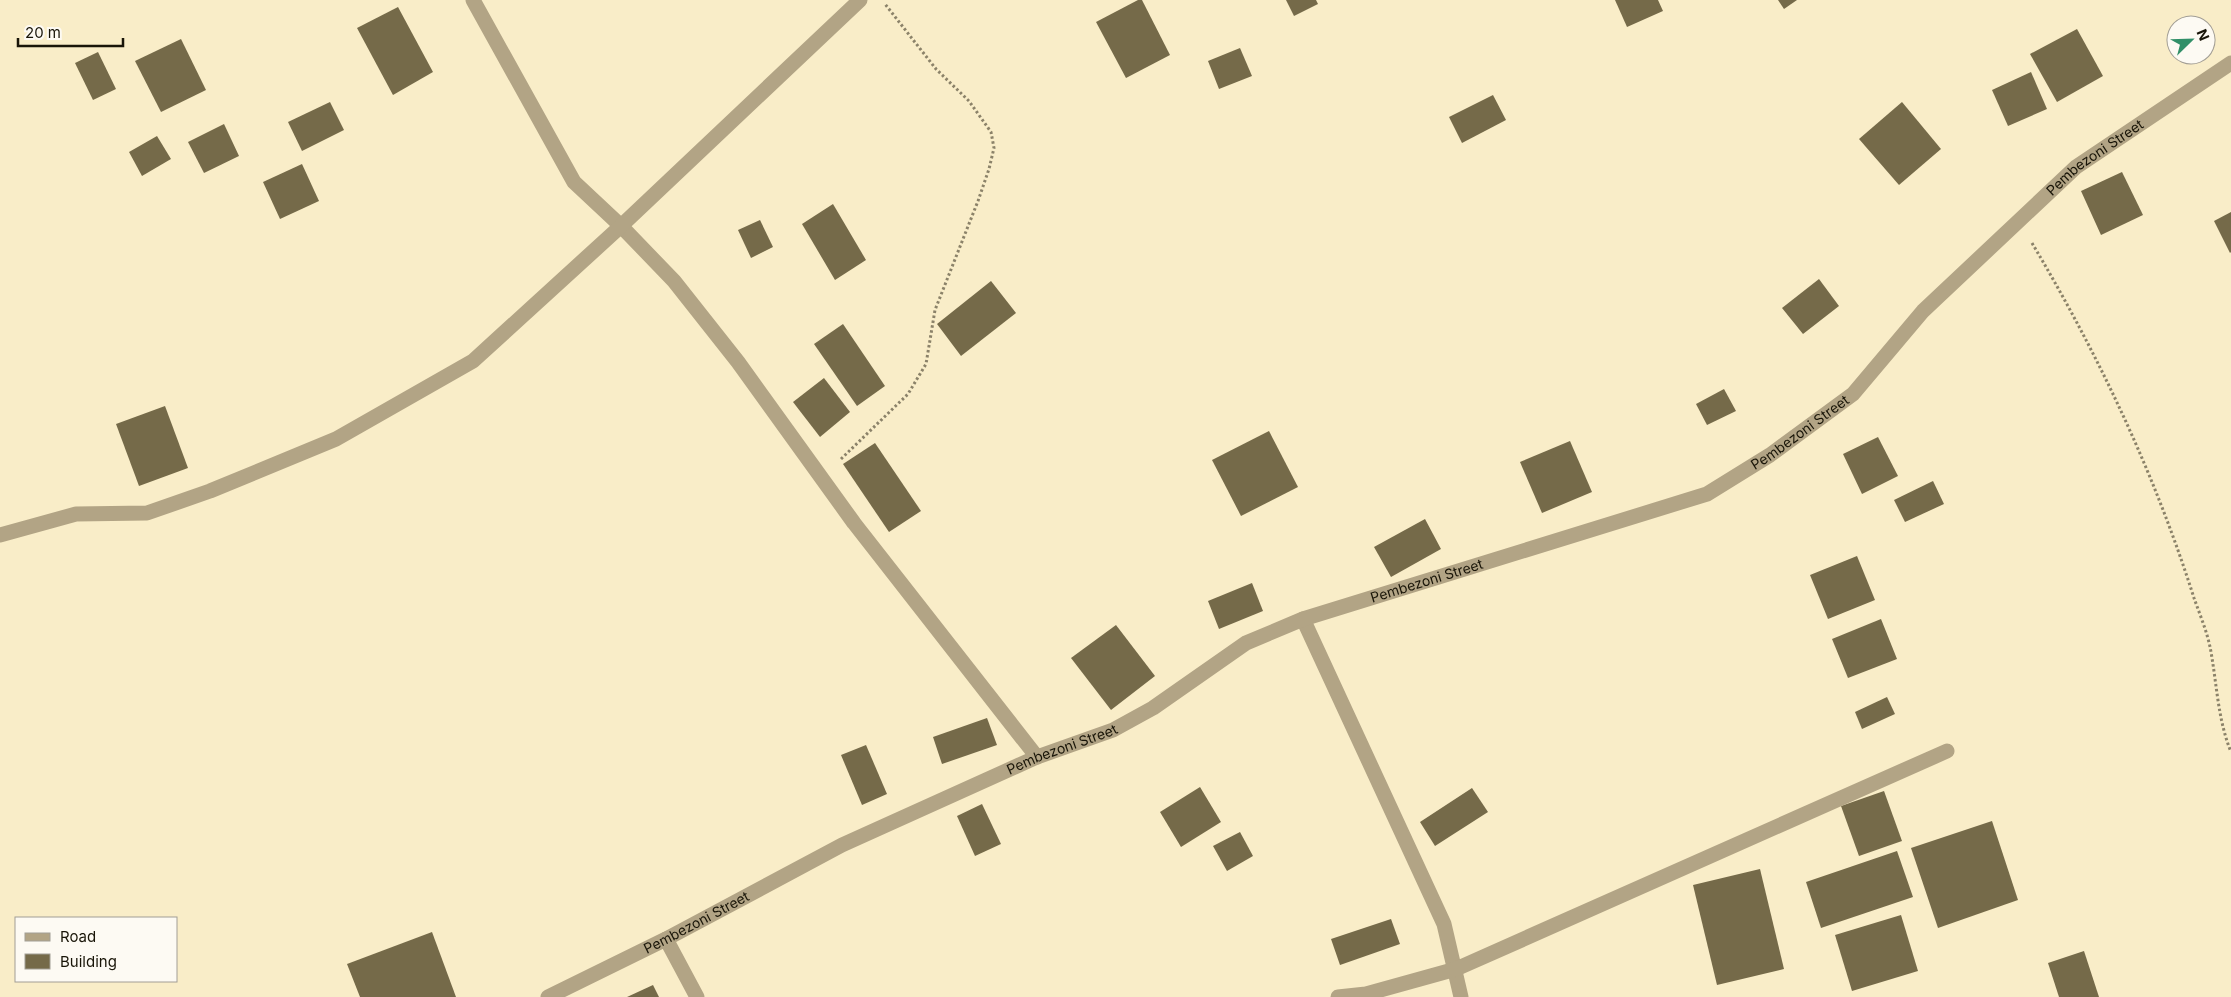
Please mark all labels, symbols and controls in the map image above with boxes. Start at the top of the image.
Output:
scale bar [18,15,122,47]
north arrow [2166,15,2216,65]
text: 20 m [25,23,61,42]
text: N [2194,26,2213,43]
street label: Pembezoni Street [2042,115,2147,199]
street label: Pembezoni Street [1747,391,1852,473]
street label: Pembezoni Street [1368,555,1485,606]
street label: Pembezoni Street [1004,720,1121,778]
street label: Pembezoni Street [641,887,752,957]
legend [15,917,178,982]
text: Road [60,927,96,946]
text: Building [60,952,117,971]

